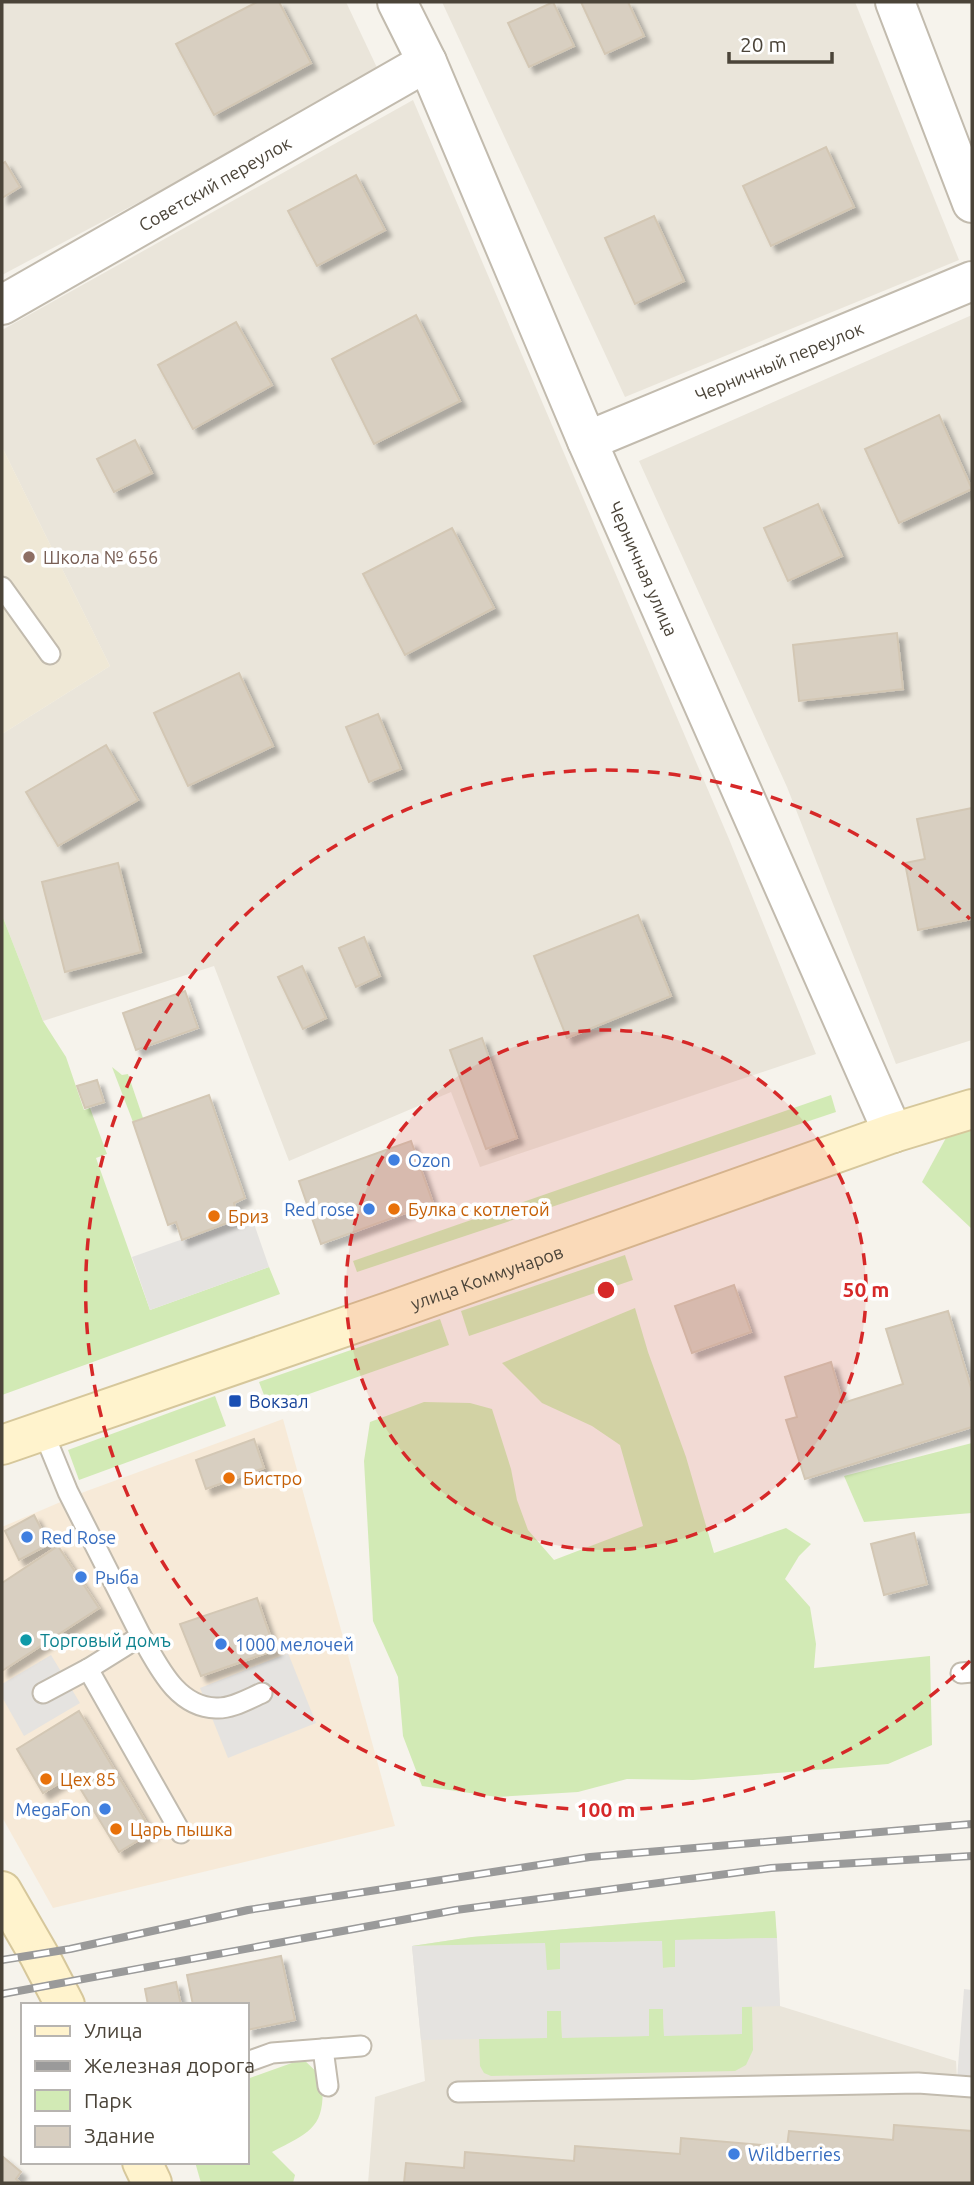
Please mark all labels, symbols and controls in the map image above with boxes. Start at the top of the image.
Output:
scale bar [729,21,832,65]
text: 20 m [740,32,787,56]
street label: Советский переулок [135,132,294,235]
street label: Черничный переулок [692,317,866,405]
street label: Черничная улица [605,498,682,639]
place label: Школа № 656 [43,547,158,567]
marker: Школа № 656 [21,549,37,565]
place label: Ozon [408,1150,451,1170]
marker: Ozon [386,1152,402,1168]
place label: Red rose [284,1199,355,1219]
place label: Булка с котлетой [408,1199,550,1219]
marker: Red rose [361,1201,377,1217]
marker: Булка с котлетой [386,1201,402,1217]
place label: Бриз [228,1206,269,1226]
marker: Бриз [206,1208,222,1224]
street label: улица Коммунаров [408,1241,566,1313]
text: 50 m [843,1277,889,1301]
centre of rings [594,1278,618,1302]
place label: Вокзал [249,1391,309,1411]
marker: Вокзал [227,1393,243,1409]
place label: Бистро [243,1468,302,1488]
marker: Бистро [221,1470,237,1486]
place label: Red Rose [41,1527,116,1547]
marker: Red Rose [19,1529,35,1545]
place label: Рыба [95,1567,139,1587]
marker: Рыба [73,1569,89,1585]
place label: Торговый домъ [40,1630,171,1650]
marker: Торговый домъ [18,1632,34,1648]
place label: 1000 мелочей [235,1634,354,1654]
marker: 1000 мелочей [213,1636,229,1652]
place label: Цех 85 [60,1769,116,1789]
marker: Цех 85 [38,1771,54,1787]
text: 100 m [577,1797,635,1821]
place label: MegaFon [16,1799,91,1819]
marker: MegaFon [97,1801,113,1817]
place label: Царь пышка [130,1819,233,1839]
marker: Царь пышка [108,1821,124,1837]
legend [21,2003,248,2164]
text: Улица [84,2018,142,2042]
text: Железная дорога [84,2053,255,2077]
text: Парк [84,2088,133,2112]
text: Здание [84,2123,155,2147]
place label: Wildberries [748,2144,841,2164]
marker: Wildberries [726,2146,742,2162]

